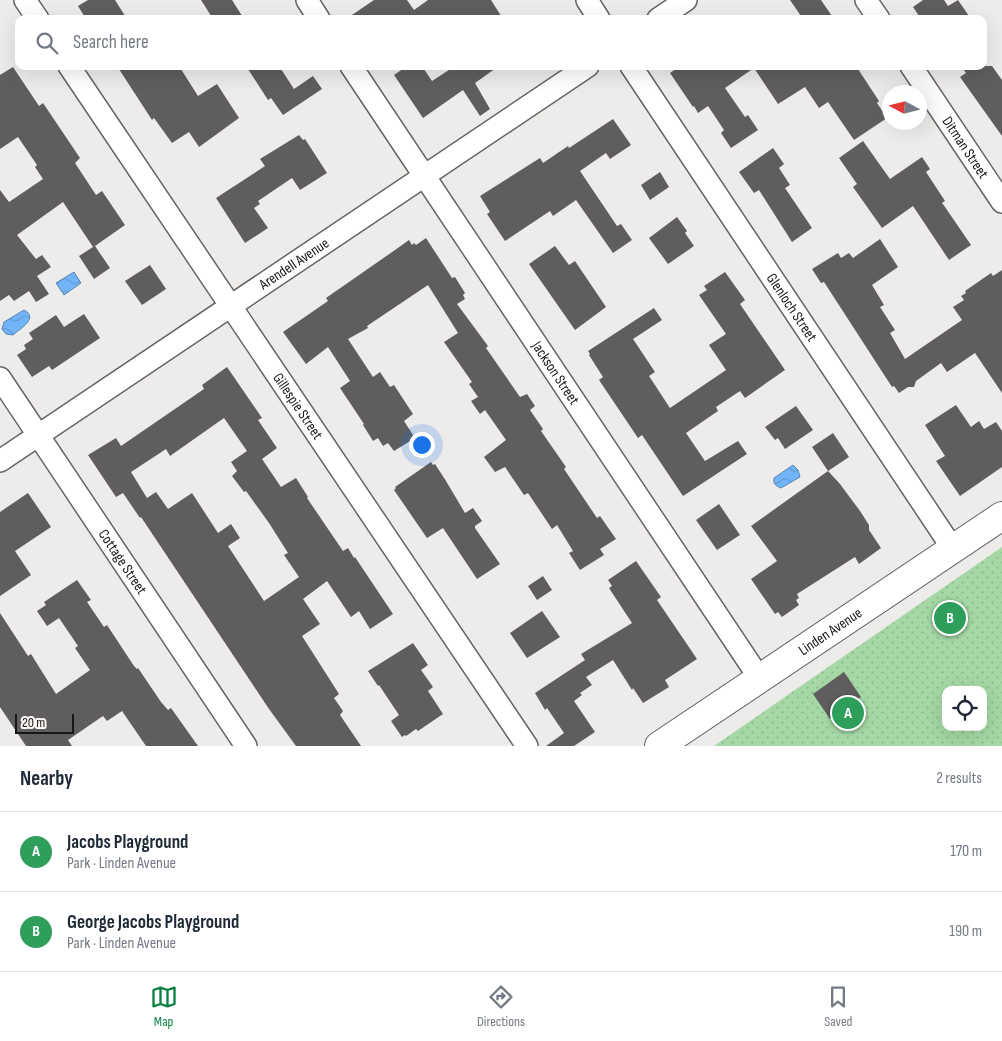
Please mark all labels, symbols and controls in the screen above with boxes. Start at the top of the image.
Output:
search box [15,15,987,70]
icon: search [33,29,61,57]
text: Search here [73,31,149,54]
north arrow [882,85,927,130]
street label: Ditman Street [938,113,993,182]
street label: Arendell Avenue [254,233,332,294]
street label: Glenloch Street [762,269,822,345]
street label: Jackson Street [527,337,584,409]
street label: Gillespie Street [269,369,328,443]
your location [409,432,435,458]
street label: Cottage Street [94,526,152,598]
pin: B [934,599,966,637]
street label: Linden Avenue [795,603,866,659]
map controls [942,686,987,731]
button: locate [942,686,987,731]
pin: A [832,694,864,732]
scale bar [15,711,74,734]
text: 20 m [22,714,45,731]
text: Nearby [20,766,73,791]
text: 2 results [936,769,982,788]
text: Jacobs Playground [67,831,188,854]
text: A [32,842,40,861]
text: 170 m [950,842,982,861]
text: Park · Linden Avenue [67,854,176,873]
text: George Jacobs Playground [67,911,239,934]
text: B [32,922,40,941]
text: 190 m [949,922,982,941]
text: Park · Linden Avenue [67,934,176,953]
tab: Map [150,983,178,1030]
tab: Directions [477,983,525,1030]
tab: Saved [824,983,852,1030]

